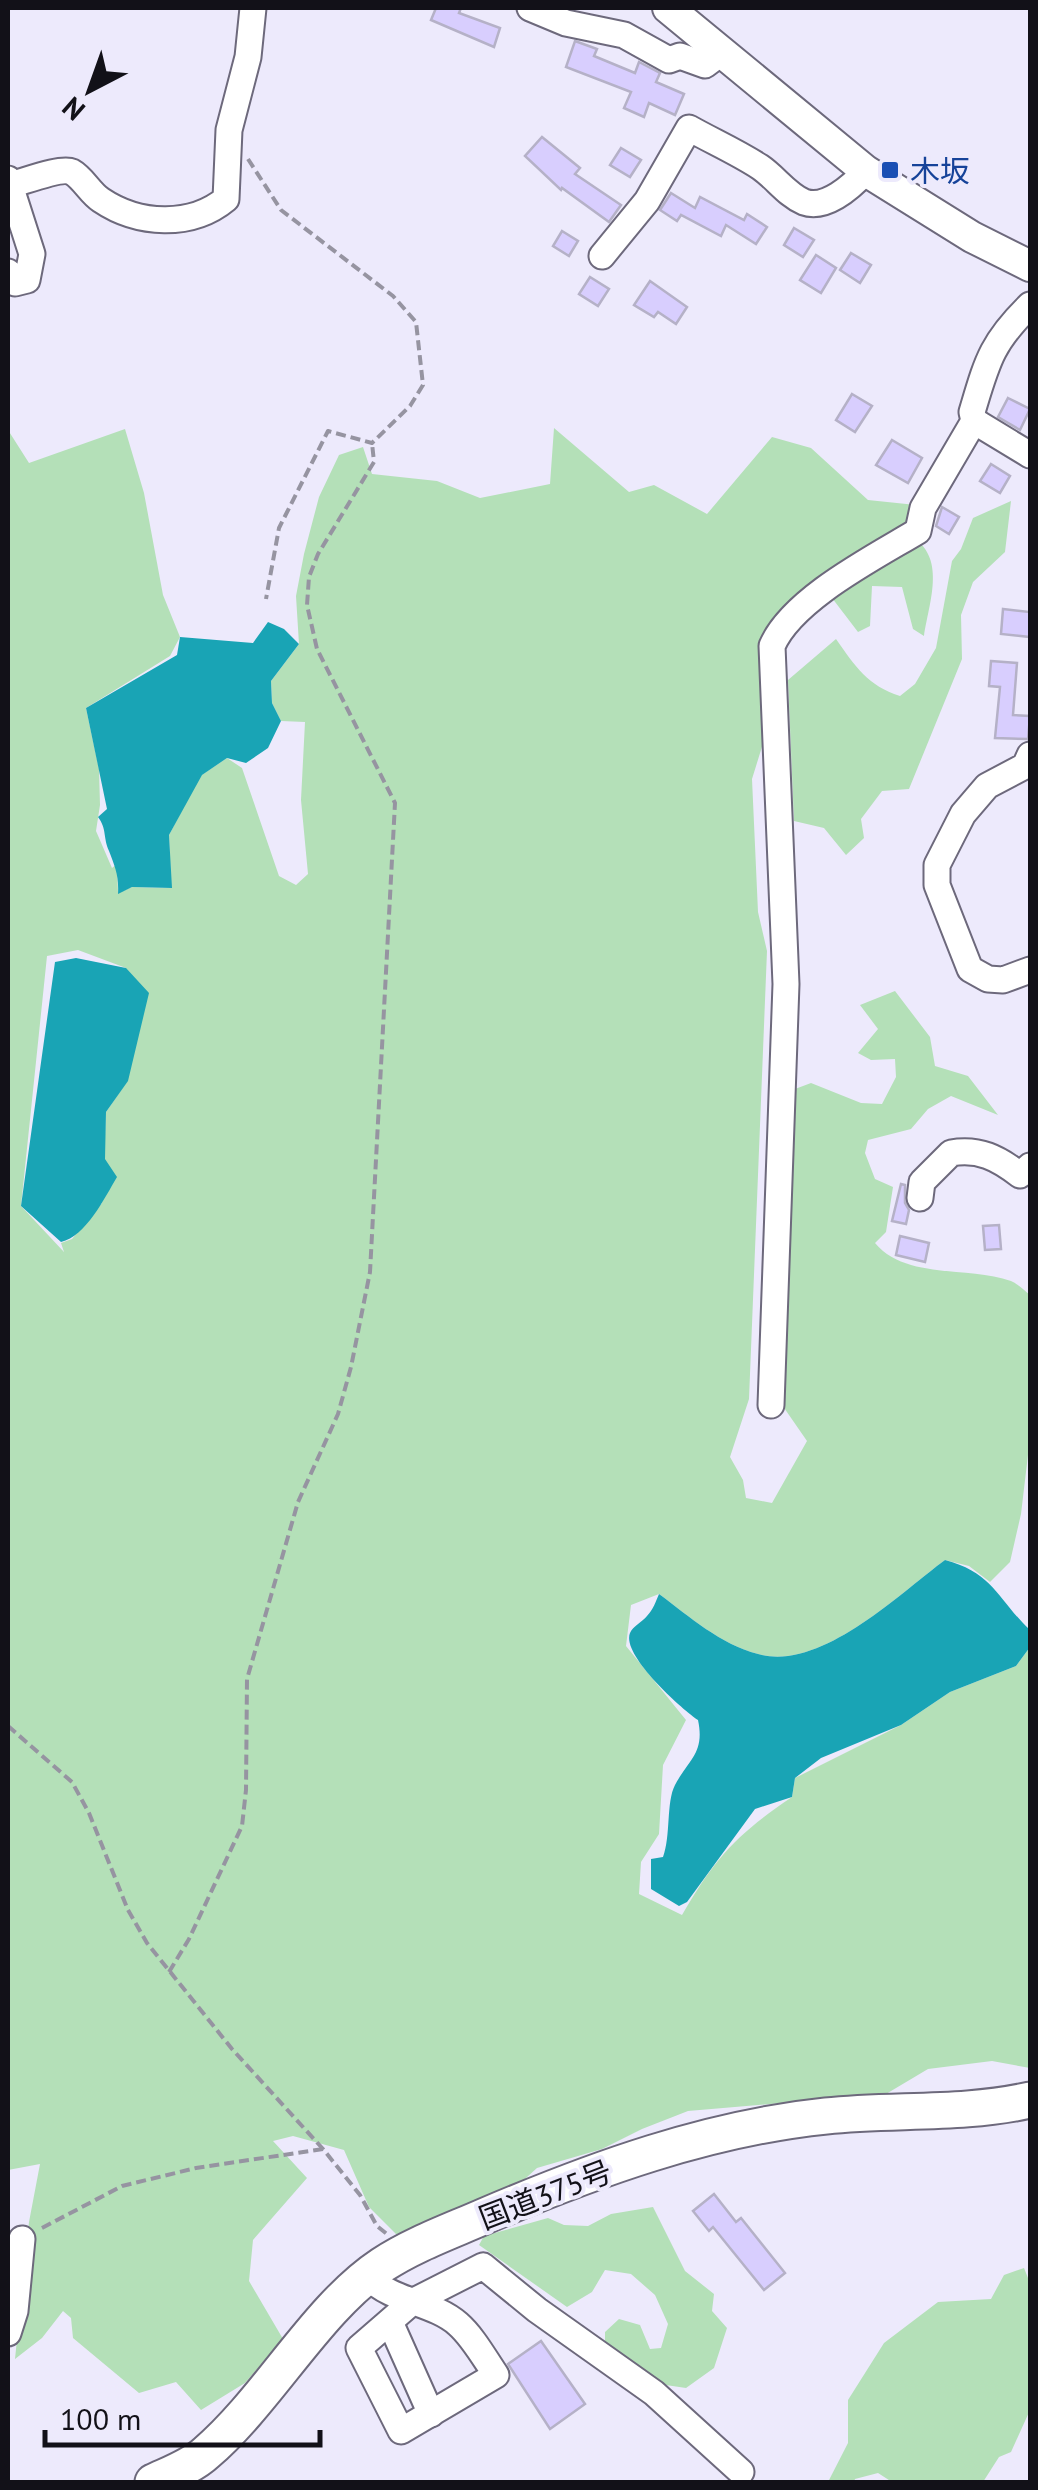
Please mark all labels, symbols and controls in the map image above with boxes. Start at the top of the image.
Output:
north arrow [40,40,140,140]
text: N [54,89,92,129]
place label: 木坂 [910,151,970,190]
marker: 木坂 [879,159,901,181]
street label: 国道375号 [473,2151,617,2237]
scale bar [45,2385,320,2447]
text: 100 m [60,2399,141,2438]

